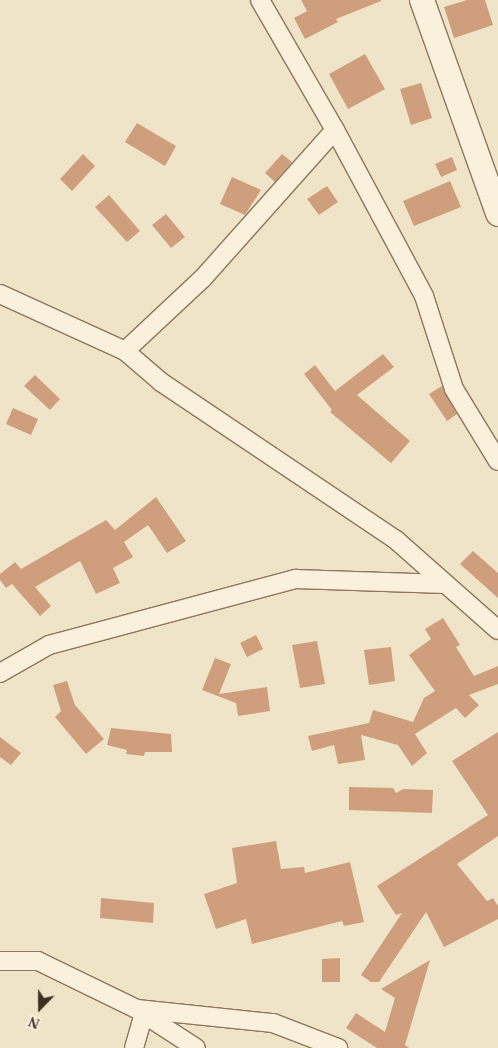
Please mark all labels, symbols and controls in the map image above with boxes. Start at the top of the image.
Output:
north arrow [15,983,65,1033]
text: N [27,1014,42,1031]

